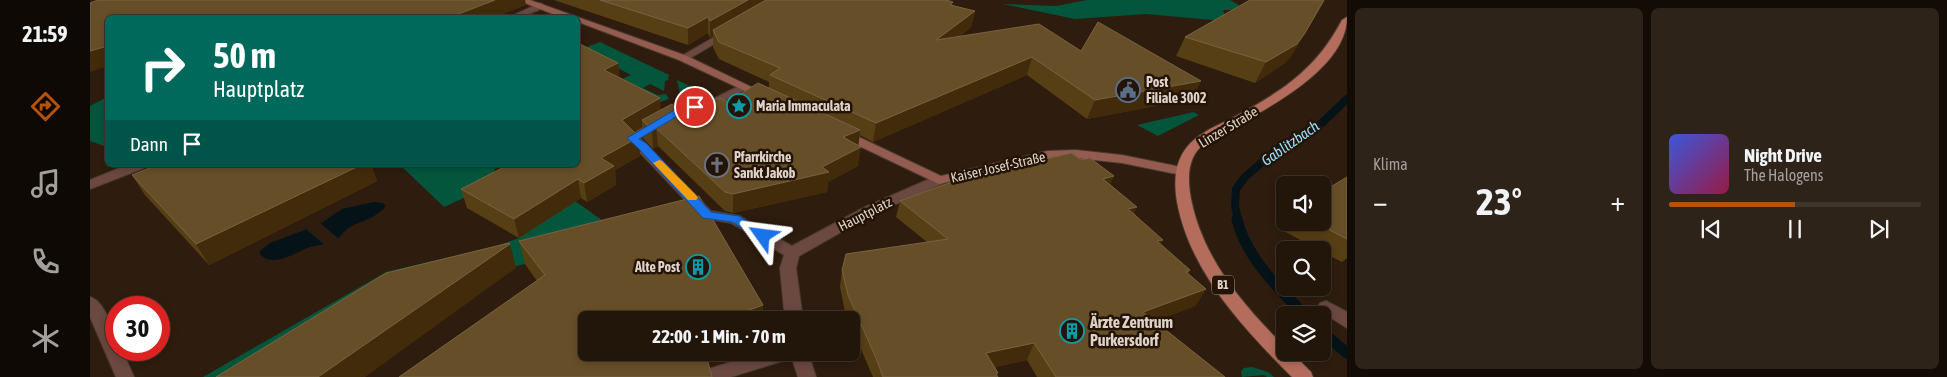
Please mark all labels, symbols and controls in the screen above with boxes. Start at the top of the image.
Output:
text: 21:59 [22,21,68,47]
icon: right [130,35,195,100]
text: 50 m [213,35,276,75]
place label: Post Filiale 3002 [1146,74,1207,106]
text: Hauptplatz [213,76,304,102]
public building icon: Post Filiale 3002 [1115,77,1141,103]
pin [674,86,716,128]
icon: directions [28,89,63,124]
icon: arrive [681,93,709,121]
place icon: Maria Immaculata [726,93,752,119]
place label: Maria Immaculata [756,98,851,114]
street label: Linzer Straße [1196,103,1260,151]
water label: Gablitzbach [1258,117,1322,169]
icon: arrive [178,130,206,158]
text: Dann [130,133,168,155]
text: Night Drive [1744,144,1822,166]
street label: Kaiser Josef-Straße [949,148,1047,186]
place label: Pfarrkirche Sankt Jakob [734,149,796,181]
church icon: Pfarrkirche Sankt Jakob [704,152,730,178]
text: Klima [1373,155,1408,173]
icon: music [28,166,63,201]
text: The Halogens [1744,166,1824,184]
map controls [1276,176,1331,361]
button: sound [1276,176,1331,231]
text: 23° [1476,180,1522,223]
text: − [1373,185,1388,217]
text: + [1610,185,1625,217]
street label: Hauptplatz [836,194,894,234]
position arrow [736,209,788,261]
icon: previous [1697,215,1725,243]
icon: pause [1781,215,1809,243]
icon: next [1865,215,1893,243]
button: search [1276,241,1331,296]
icon: phone [28,244,63,279]
building icon: Alte Post [685,254,711,280]
place label: Alte Post [634,259,680,275]
road number: B1 [1212,276,1234,294]
speed limit sign: 30 [105,296,170,361]
button: layers [1276,306,1331,361]
place label: Ärzte Zentrum Purkersdorf [1089,313,1173,349]
building icon: Ärzte Zentrum Purkersdorf [1059,318,1085,344]
icon: climate [28,321,63,356]
text: 22:00 · 1 Min. · 70 m [652,325,786,347]

